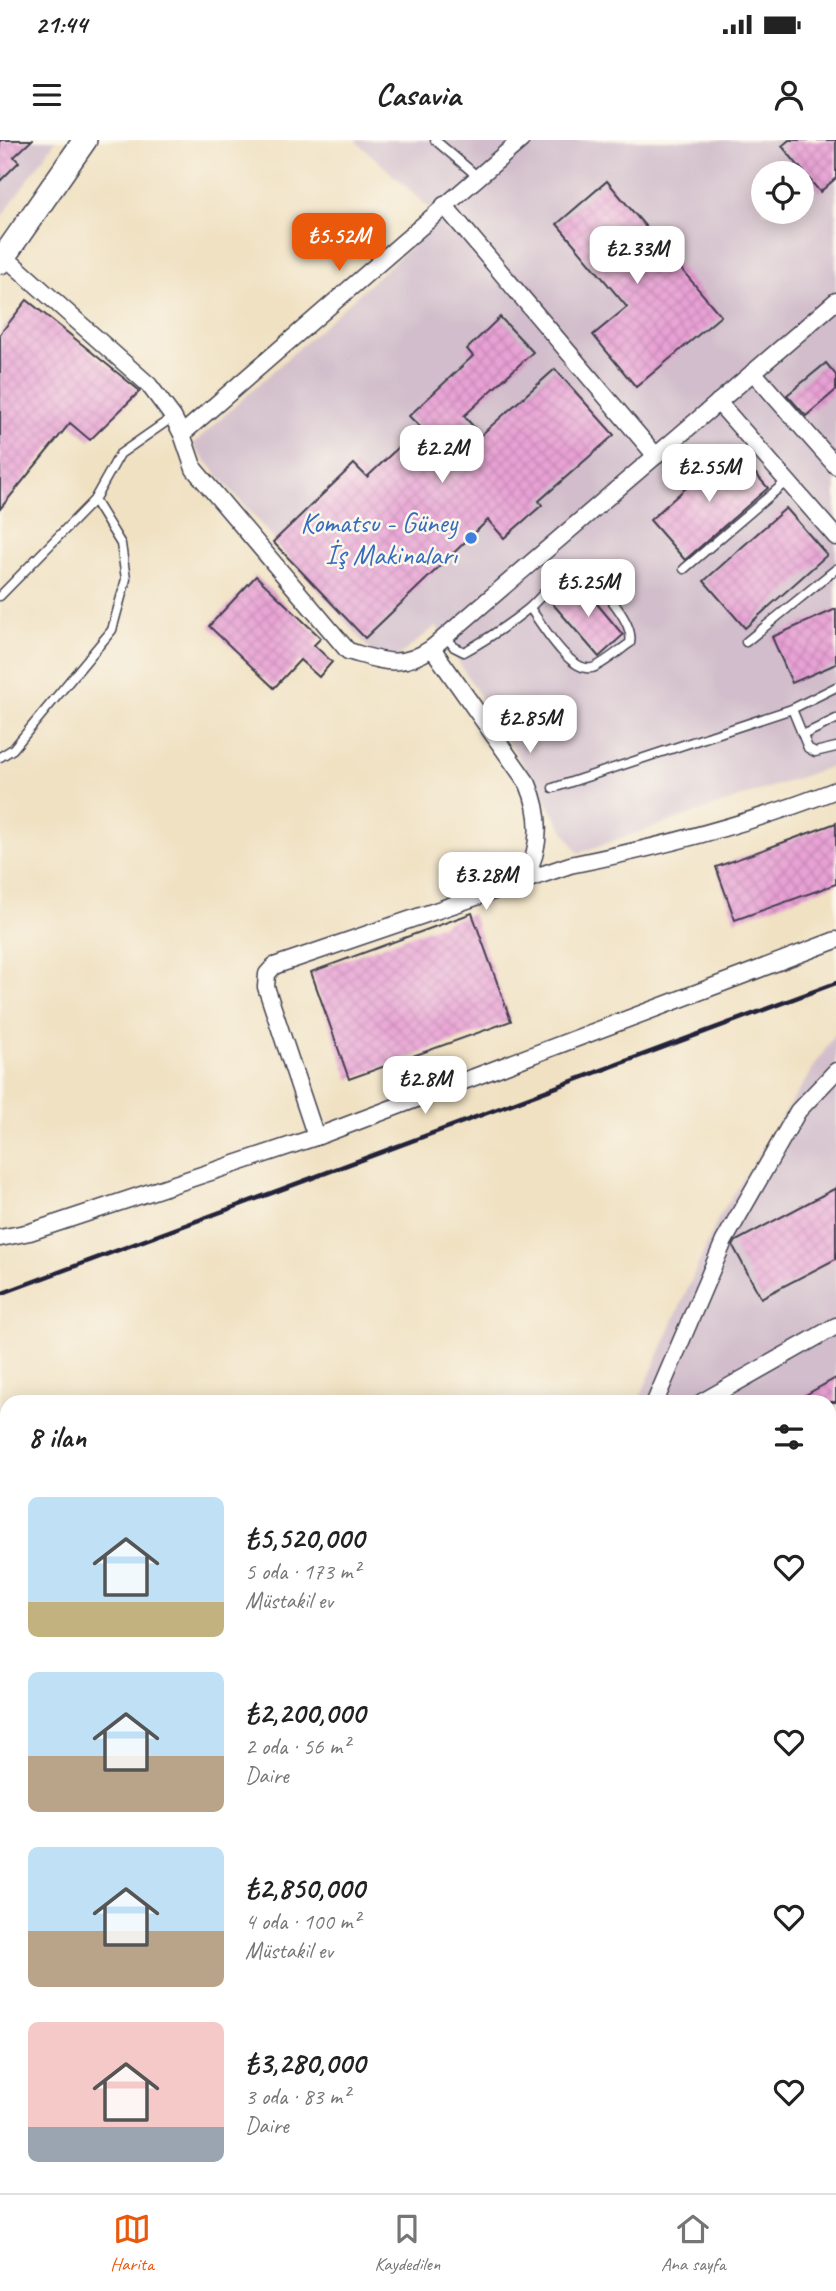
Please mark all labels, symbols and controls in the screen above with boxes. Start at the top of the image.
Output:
text: 21:44 [35,8,87,41]
text: Casavia [376,74,461,115]
icon: menu [28,76,66,114]
icon: person [770,76,808,114]
map controls [751,161,814,224]
button: locate [751,161,814,224]
pin: ₺5.52M [282,214,396,273]
text: ₺5.52M [308,221,370,250]
pin: ₺2.33M [580,226,694,286]
text: ₺2.33M [606,234,668,263]
pin: ₺2.2M [393,426,491,485]
text: ₺2.2M [416,433,468,462]
pin: ₺2.55M [652,444,766,504]
text: ₺2.55M [678,452,740,481]
place label: Komatsu - Güney İş Makinaları [301,505,459,572]
marker: Komatsu - Güney İş Makinaları [463,530,479,546]
pin: ₺5.25M [531,560,645,619]
text: ₺5.25M [557,567,619,596]
pin: ₺2.85M [473,696,587,755]
text: ₺2.85M [499,703,561,732]
pin: ₺3.28M [429,852,543,912]
text: ₺3.28M [455,860,517,889]
pin: ₺2.8M [376,1056,474,1116]
text: ₺2.8M [399,1064,451,1093]
text: 8 ilan [28,1418,86,1456]
icon: filters [770,1418,808,1456]
text: ₺5,520,000 [245,1519,364,1557]
icon: home [84,1525,168,1609]
icon: heart [770,1548,808,1586]
text: 5 oda · 173 m² [245,1557,360,1586]
text: Müstakil ev [245,1586,333,1615]
text: ₺2,200,000 [245,1694,365,1732]
icon: home [84,1700,168,1784]
icon: heart [770,1723,808,1761]
text: 2 oda · 56 m² [245,1732,349,1761]
text: Daire [245,1761,288,1790]
text: ₺2,850,000 [245,1869,364,1907]
icon: home [84,1875,168,1959]
icon: heart [770,1898,808,1936]
text: 4 oda · 100 m² [245,1907,360,1936]
text: Müstakil ev [245,1936,333,1965]
text: ₺3,280,000 [245,2044,365,2082]
icon: home [84,2050,168,2134]
icon: heart [770,2073,808,2111]
text: 3 oda · 83 m² [245,2082,349,2111]
text: Daire [245,2111,288,2140]
tab: Harita [110,2210,154,2276]
tab: Kaydedilen [375,2210,440,2276]
tab: Ana sayfa [661,2210,726,2276]

